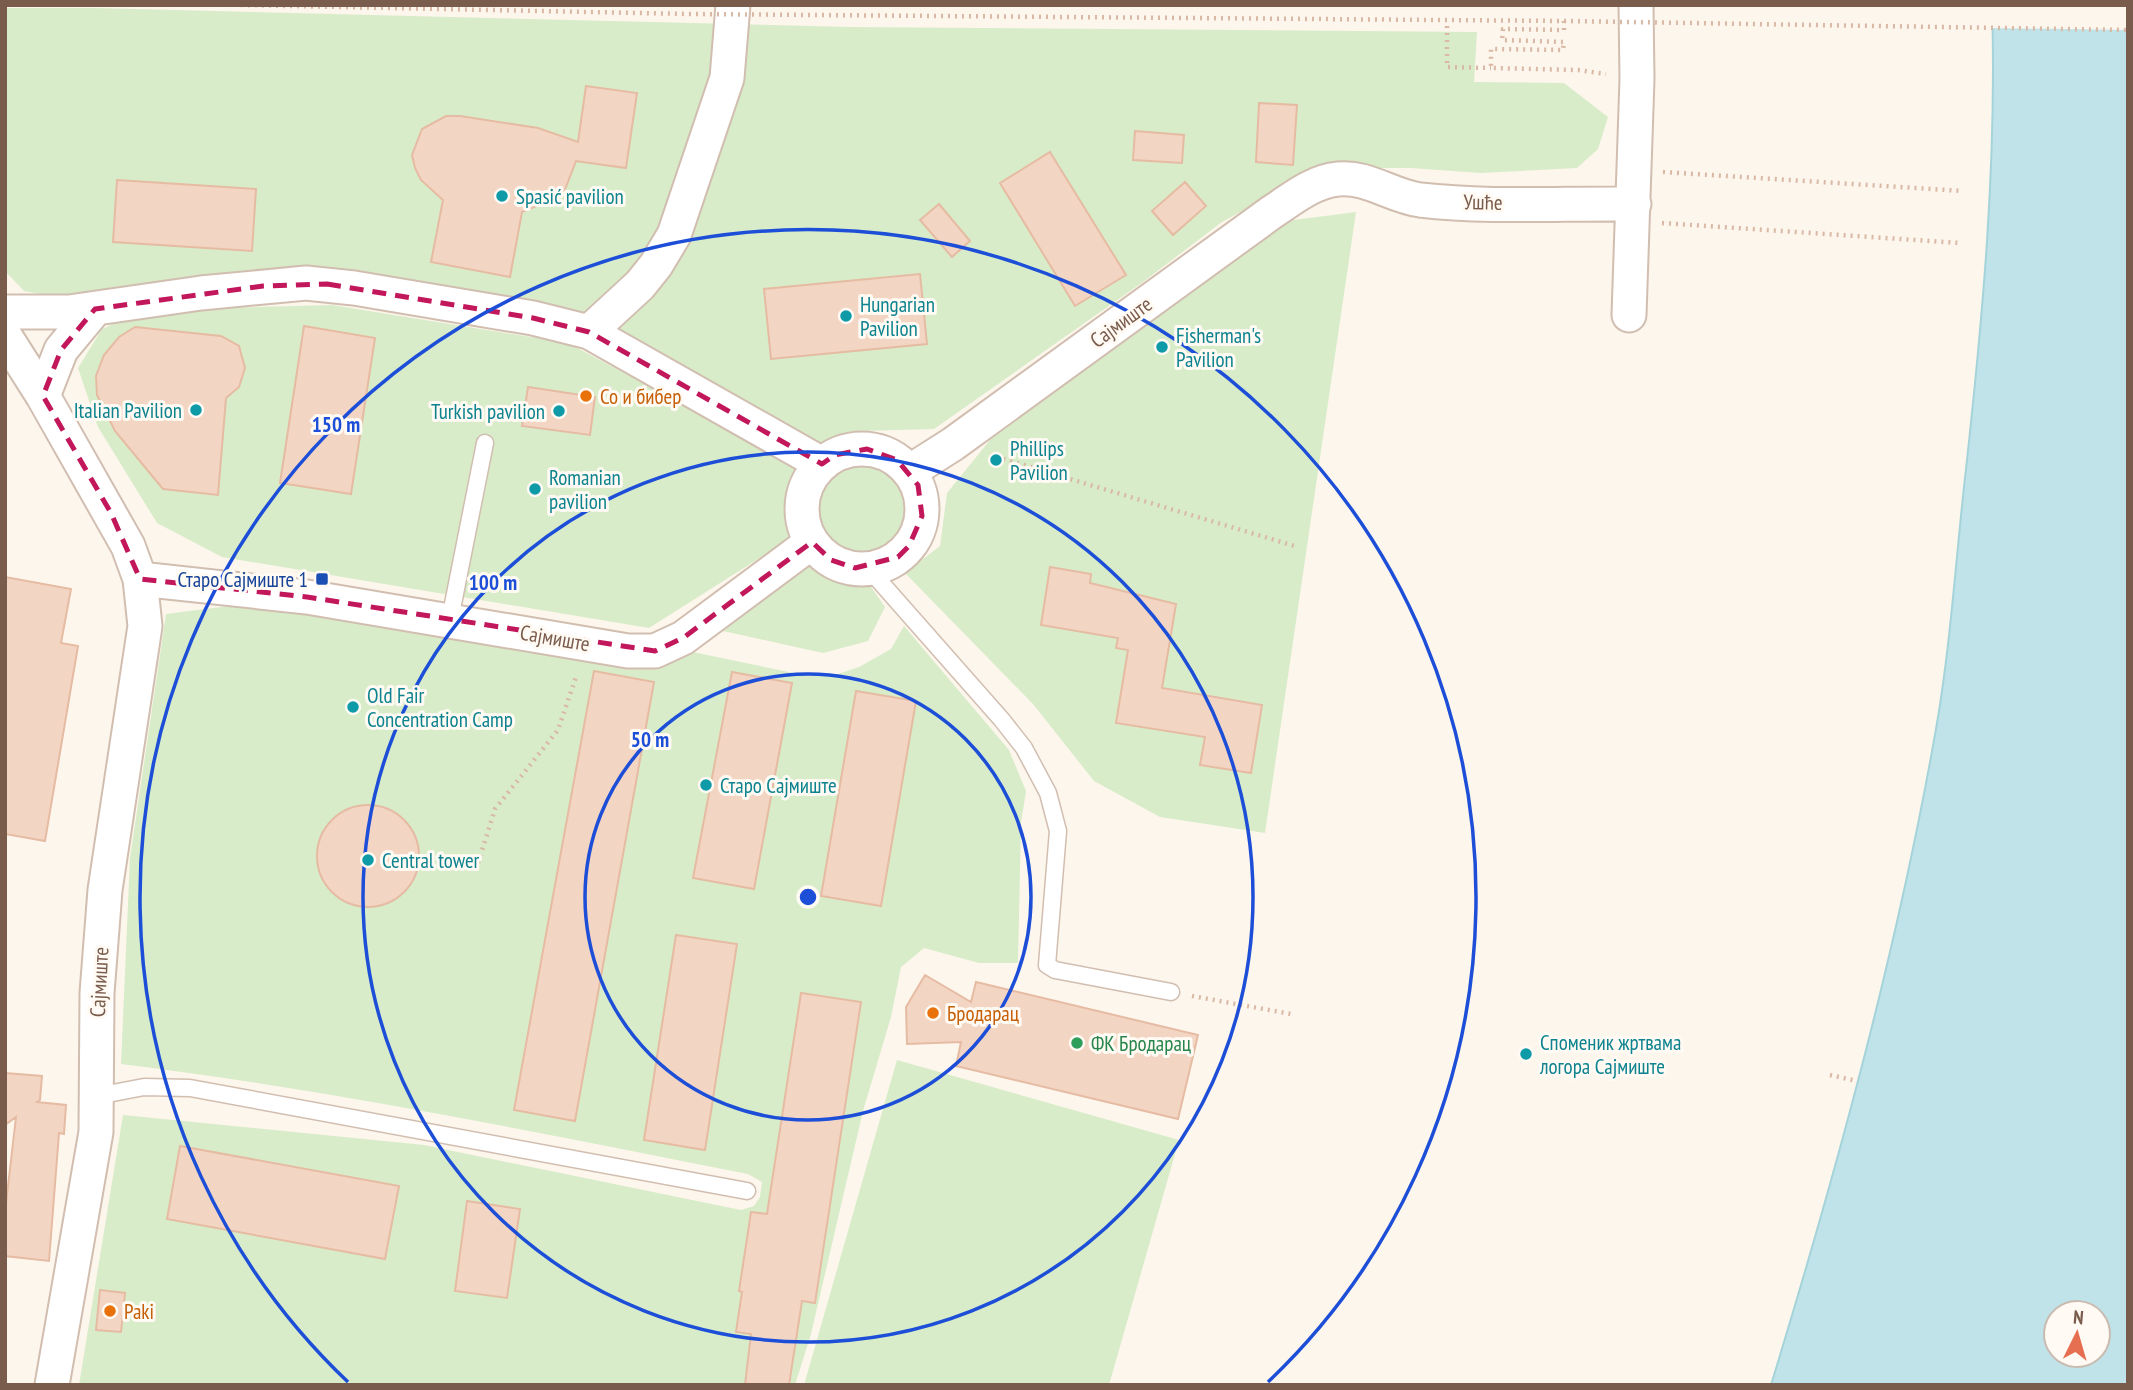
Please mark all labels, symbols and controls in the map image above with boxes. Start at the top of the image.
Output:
place label: Spasić pavilion [516,183,624,210]
marker: Spasić pavilion [494,188,510,204]
street label: Ушће [1463,188,1503,216]
street label: Сајмиште [1085,290,1157,354]
place label: Hungarian Pavilion [860,291,935,342]
marker: Hungarian Pavilion [838,308,854,324]
place label: Fisherman's Pavilion [1176,322,1261,373]
marker: Fisherman's Pavilion [1154,339,1170,355]
place label: Со и бибер [600,383,681,410]
marker: Со и бибер [578,388,594,404]
place label: Italian Pavilion [74,397,182,424]
place label: Turkish pavilion [431,398,545,425]
marker: Italian Pavilion [188,402,204,418]
marker: Turkish pavilion [551,403,567,419]
text: 150 m [312,411,360,438]
place label: Phillips Pavilion [1010,435,1068,486]
marker: Phillips Pavilion [988,452,1004,468]
place label: Romanian pavilion [549,464,621,515]
marker: Romanian pavilion [527,481,543,497]
place label: Старо Сајмиште 1 [177,566,308,593]
text: 100 m [469,569,517,596]
marker: Старо Сајмиште 1 [314,571,330,587]
street label: Сајмиште [518,619,592,657]
place label: Old Fair Concentration Camp [367,682,513,733]
marker: Old Fair Concentration Camp [345,699,361,715]
text: 50 m [631,726,669,753]
place label: Старо Сајмиште [720,772,837,799]
marker: Старо Сајмиште [698,777,714,793]
place label: Central tower [382,847,480,874]
marker: Central tower [360,852,376,868]
centre of rings [796,885,820,909]
street label: Сајмиште [84,946,114,1018]
place label: Бродарац [947,1000,1019,1027]
marker: Бродарац [925,1005,941,1021]
place label: Споменик жртвама логора Сајмиште [1539,1029,1681,1080]
place label: ФК Бродарац [1091,1030,1191,1057]
marker: ФК Бродарац [1069,1035,1085,1051]
marker: Споменик жртвама логора Сајмиште [1518,1046,1534,1062]
place label: Paki [124,1298,154,1325]
north arrow [2042,1299,2112,1369]
marker: Paki [102,1303,118,1319]
text: N [2072,1305,2085,1329]

